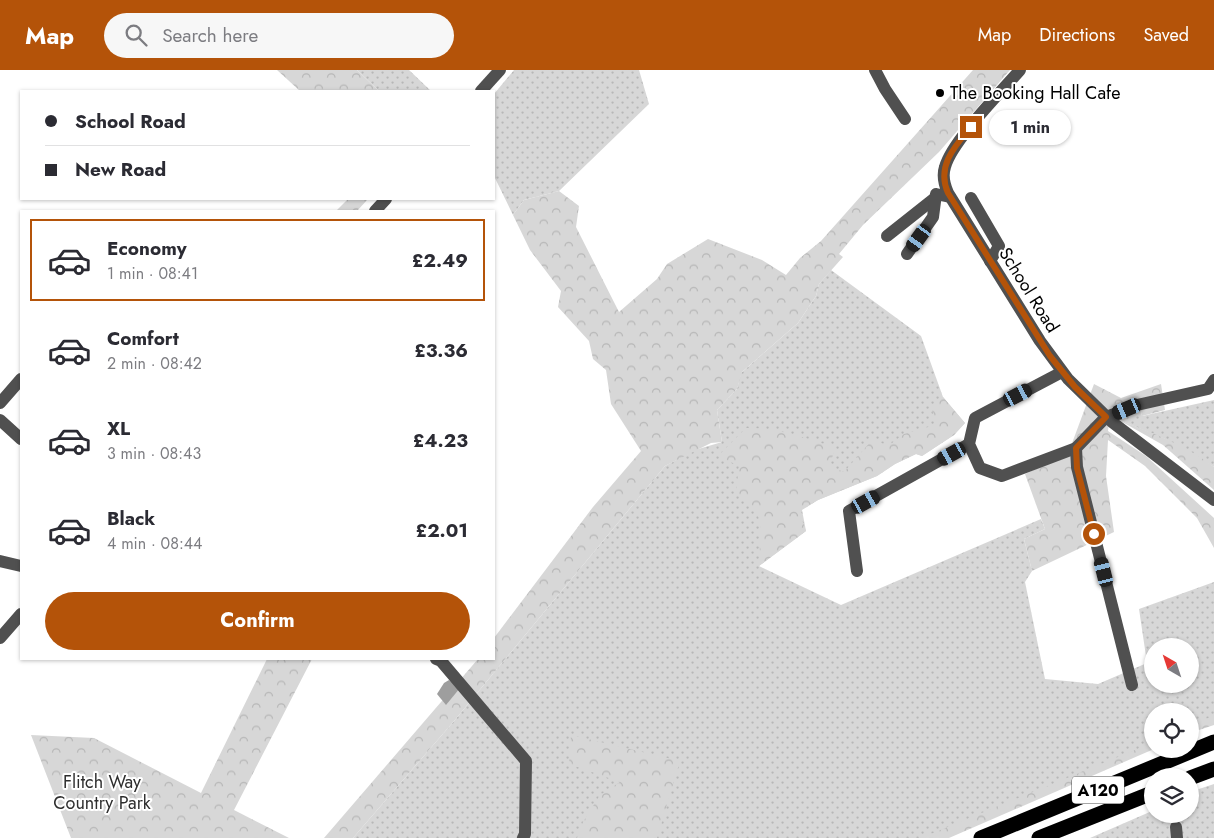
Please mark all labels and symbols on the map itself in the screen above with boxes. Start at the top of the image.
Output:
place label: The Booking Hall Cafe [950,80,1121,106]
marker: The Booking Hall Cafe [934,87,946,99]
callout: 1 min [988,110,1071,144]
route end [960,116,982,138]
car [904,221,933,255]
street label: School Road [993,242,1065,338]
car [1001,382,1034,408]
car [1110,396,1143,422]
car [935,440,968,468]
car [849,488,882,516]
route start [1083,523,1105,545]
car [1093,556,1114,588]
north arrow [1144,638,1199,692]
park label: Flitch Way Country Park [53,769,151,816]
road number: A120 [1072,776,1124,804]

